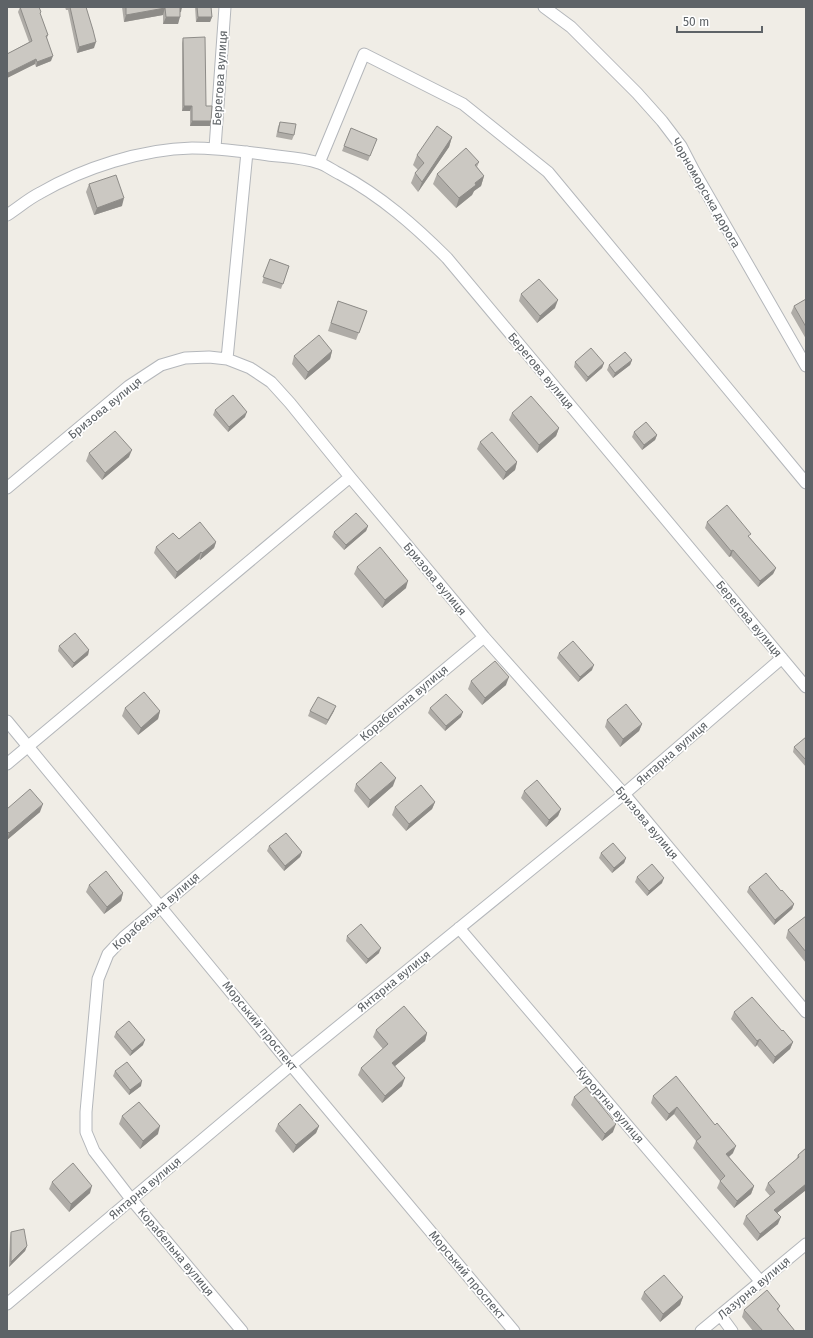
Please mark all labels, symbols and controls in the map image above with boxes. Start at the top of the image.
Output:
scale bar [677,8,762,34]
text: 50 m [683,15,709,29]
street label: Берегова вулиця [210,30,230,126]
street label: Чорноморська дорога [669,136,743,250]
street label: Берегова вулиця [505,330,577,412]
street label: Бризова вулиця [65,374,145,442]
street label: Бризова вулиця [400,540,470,618]
street label: Берегова вулиця [713,578,785,660]
street label: Корабельна вулиця [357,662,451,744]
street label: Янтарна вулиця [633,718,711,788]
street label: Бризова вулиця [612,784,682,862]
street label: Корабельна вулиця [110,869,202,953]
street label: Янтарна вулиця [355,947,433,1015]
street label: Морський проспект [219,978,301,1074]
street label: Курортна вулиця [573,1064,647,1146]
street label: Янтарна вулиця [106,1154,184,1222]
street label: Корабельна вулиця [135,1205,217,1299]
street label: Морський проспект [426,1228,509,1323]
street label: Лазурна вулиця [715,1254,793,1322]

